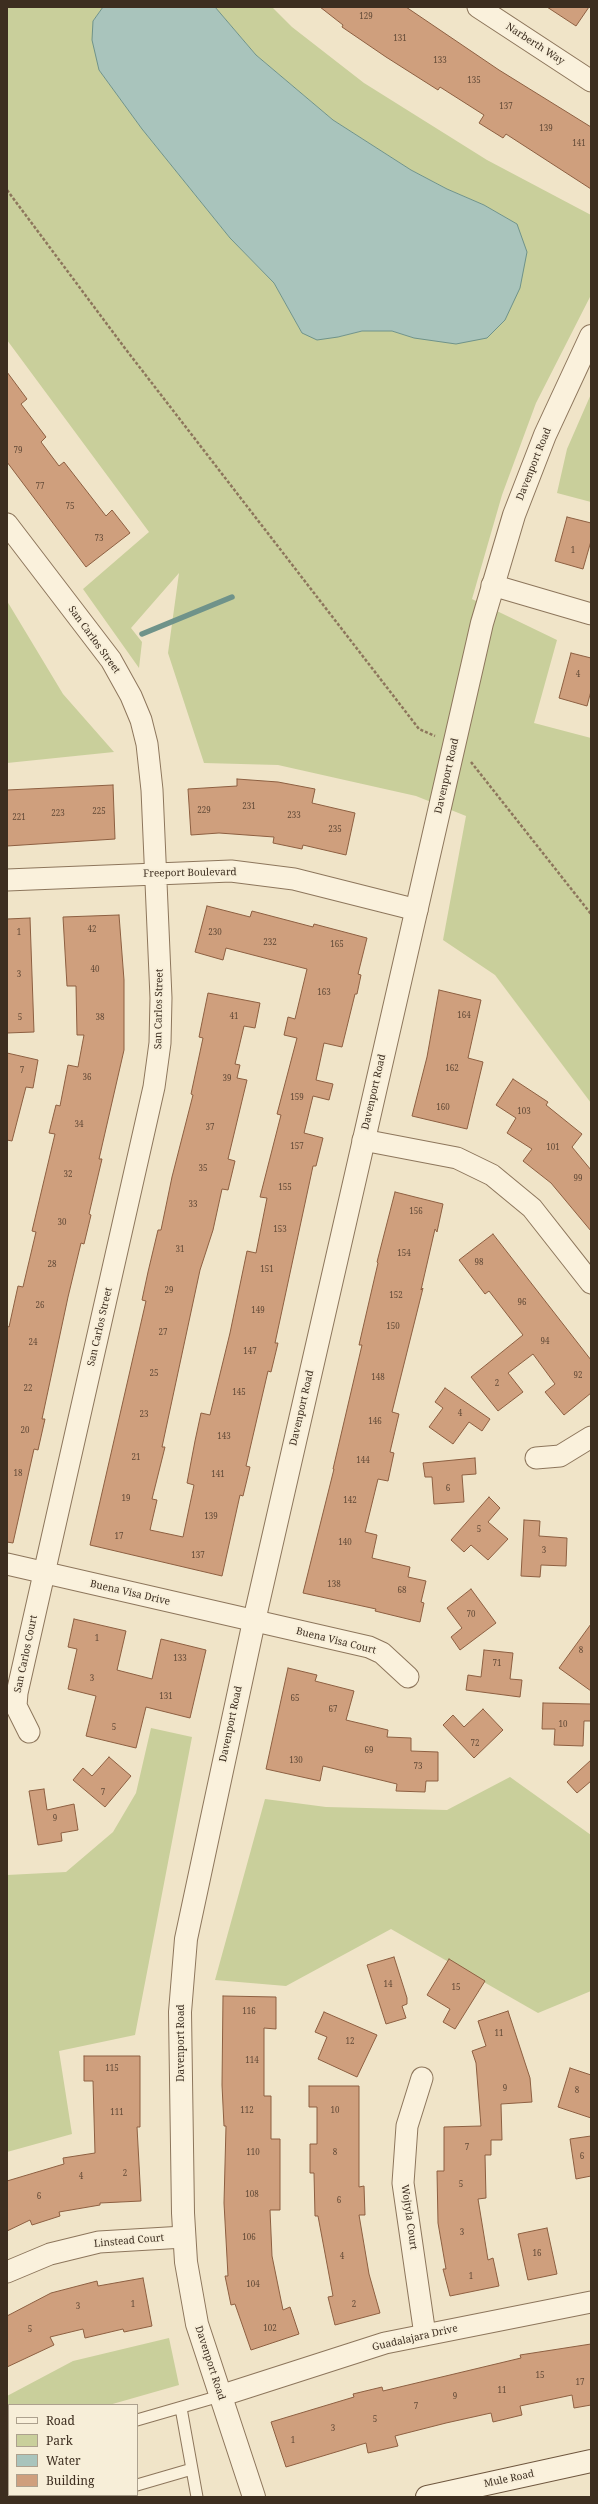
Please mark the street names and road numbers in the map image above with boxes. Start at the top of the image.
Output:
street label: Narberth Way [503,21,567,67]
street label: Davenport Road [514,426,554,502]
street label: San Carlos Street [65,604,123,676]
street label: Davenport Road [432,737,462,815]
street label: Freeport Boulevard [143,866,237,880]
street label: San Carlos Street [152,969,166,1049]
street label: Davenport Road [359,1053,389,1131]
street label: San Carlos Street [85,1286,115,1368]
street label: Davenport Road [287,1369,317,1447]
street label: Buena Visa Drive [89,1578,171,1608]
street label: San Carlos Court [12,1614,40,1694]
street label: Buena Visa Court [295,1625,377,1657]
street label: Davenport Road [217,1685,245,1763]
street label: Davenport Road [175,2004,187,2082]
street label: Wojtyla Court [398,2184,420,2250]
street label: Linstead Court [94,2232,164,2250]
street label: Guadalajara Drive [371,2322,459,2354]
street label: Davenport Road [192,2324,228,2402]
street label: Mule Road [483,2468,535,2490]

